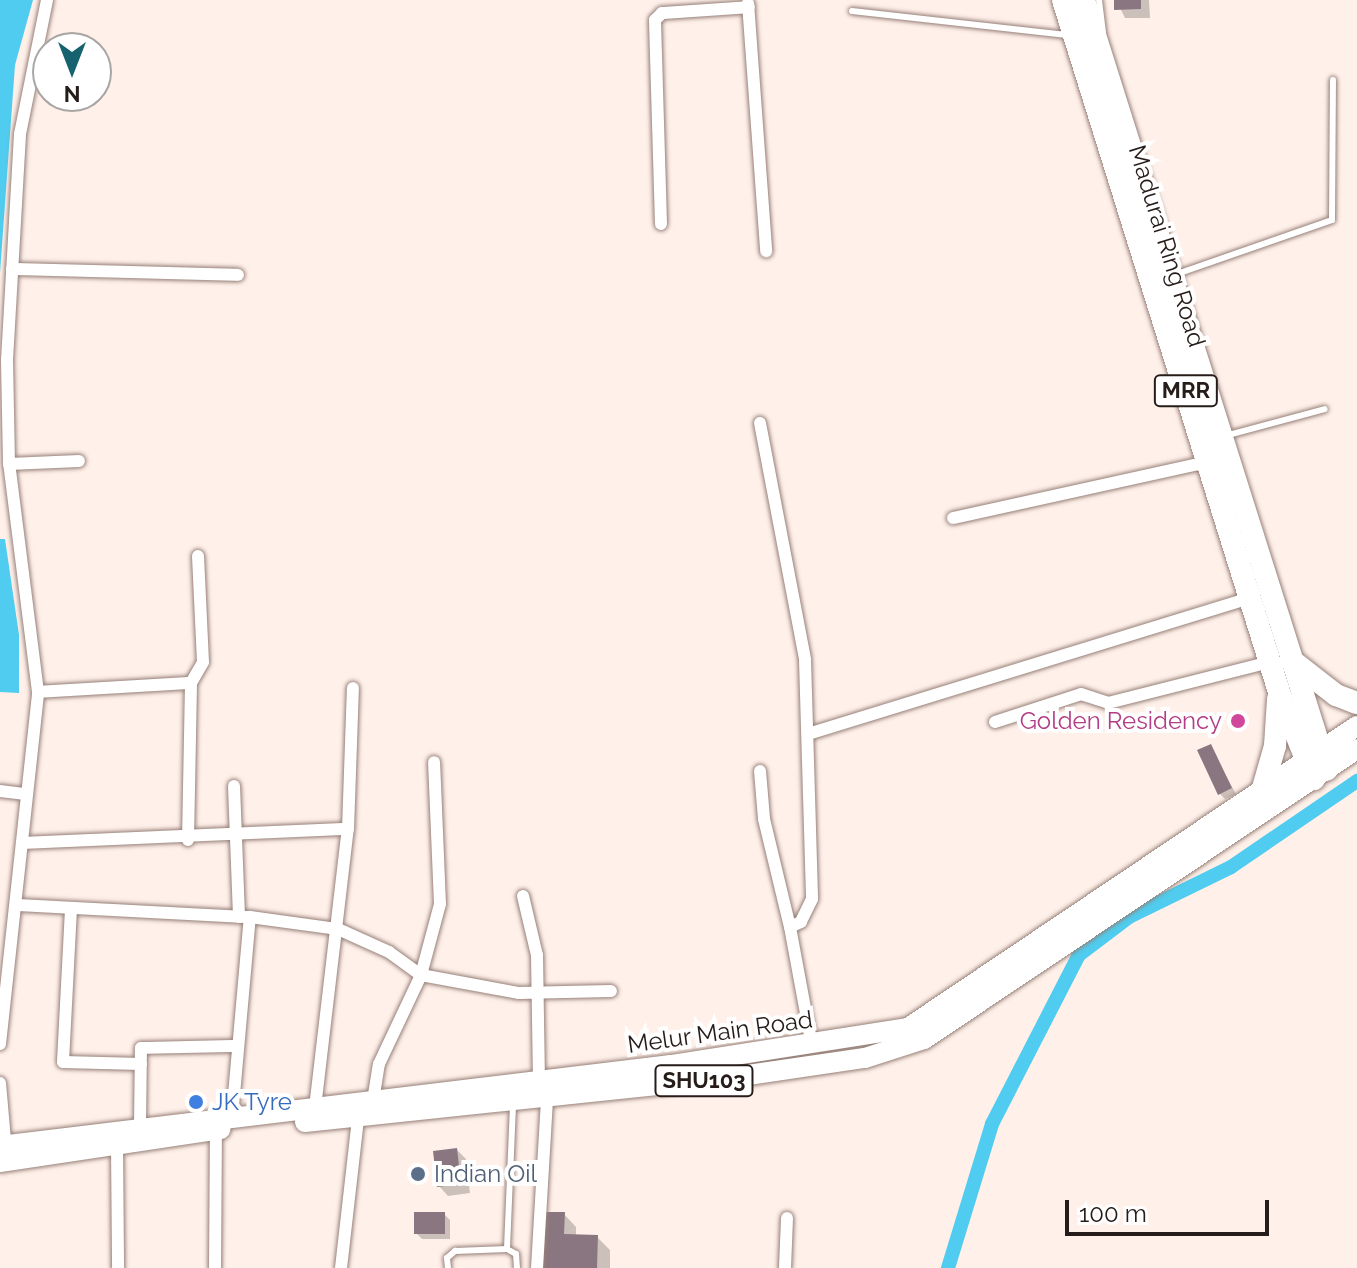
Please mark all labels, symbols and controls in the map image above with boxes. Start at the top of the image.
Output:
north arrow [32,32,112,112]
text: N [64,81,80,107]
street label: Madurai Ring Road [1123,142,1211,350]
road number: MRR [1152,373,1220,409]
place label: Golden Residency [1020,707,1222,735]
marker: Golden Residency [1229,712,1247,730]
street label: Melur Main Road [625,1005,815,1059]
road number: SHU103 [654,1063,754,1099]
place label: JK Tyre [212,1088,293,1116]
marker: JK Tyre [187,1093,205,1111]
place label: Indian Oil [434,1160,537,1188]
marker: Indian Oil [409,1165,427,1183]
scale bar [1069,1184,1273,1234]
text: 100 m [1079,1199,1147,1228]

